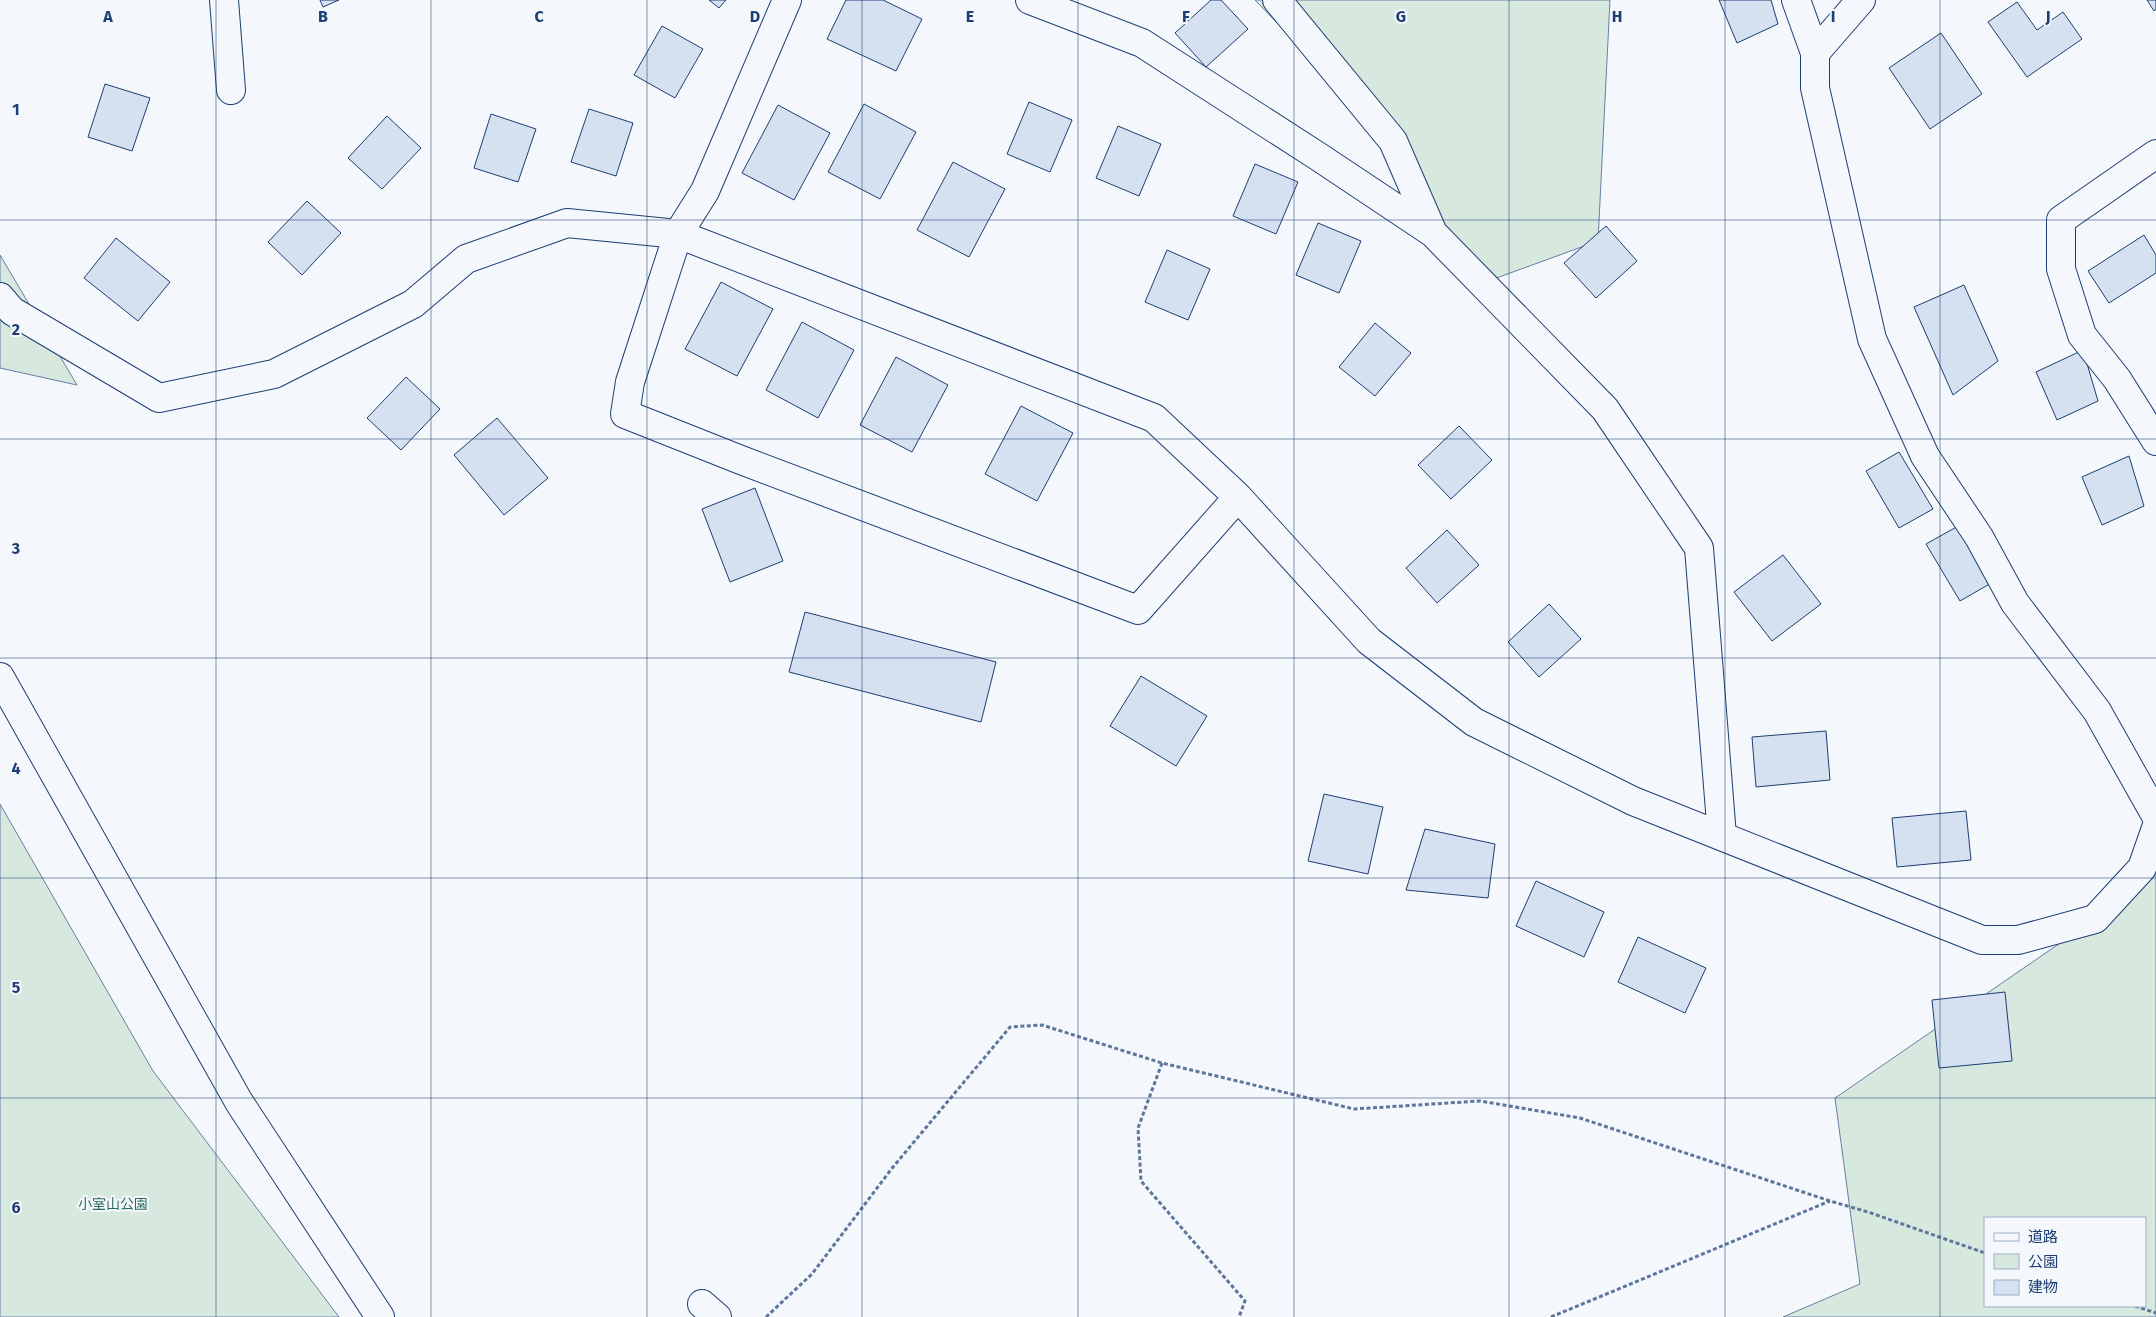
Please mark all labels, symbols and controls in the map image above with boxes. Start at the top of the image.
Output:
text: A [102,7,113,26]
text: B [318,7,328,26]
text: C [534,7,544,26]
text: D [750,7,760,26]
text: E [966,7,974,26]
text: F [1182,7,1190,26]
text: G [1396,7,1406,26]
text: H [1612,7,1622,26]
text: I [1831,7,1835,26]
text: J [2044,7,2051,26]
text: 1 [12,100,20,119]
text: 2 [12,320,20,339]
text: 3 [11,539,20,558]
text: 4 [11,759,21,778]
text: 5 [12,978,21,997]
park label: 小室山公園 [78,1196,148,1213]
text: 6 [11,1198,21,1217]
legend [1984,1217,2146,1307]
text: 道路 [2028,1228,2058,1246]
text: 公園 [2028,1253,2058,1271]
text: 建物 [2028,1278,2058,1296]

